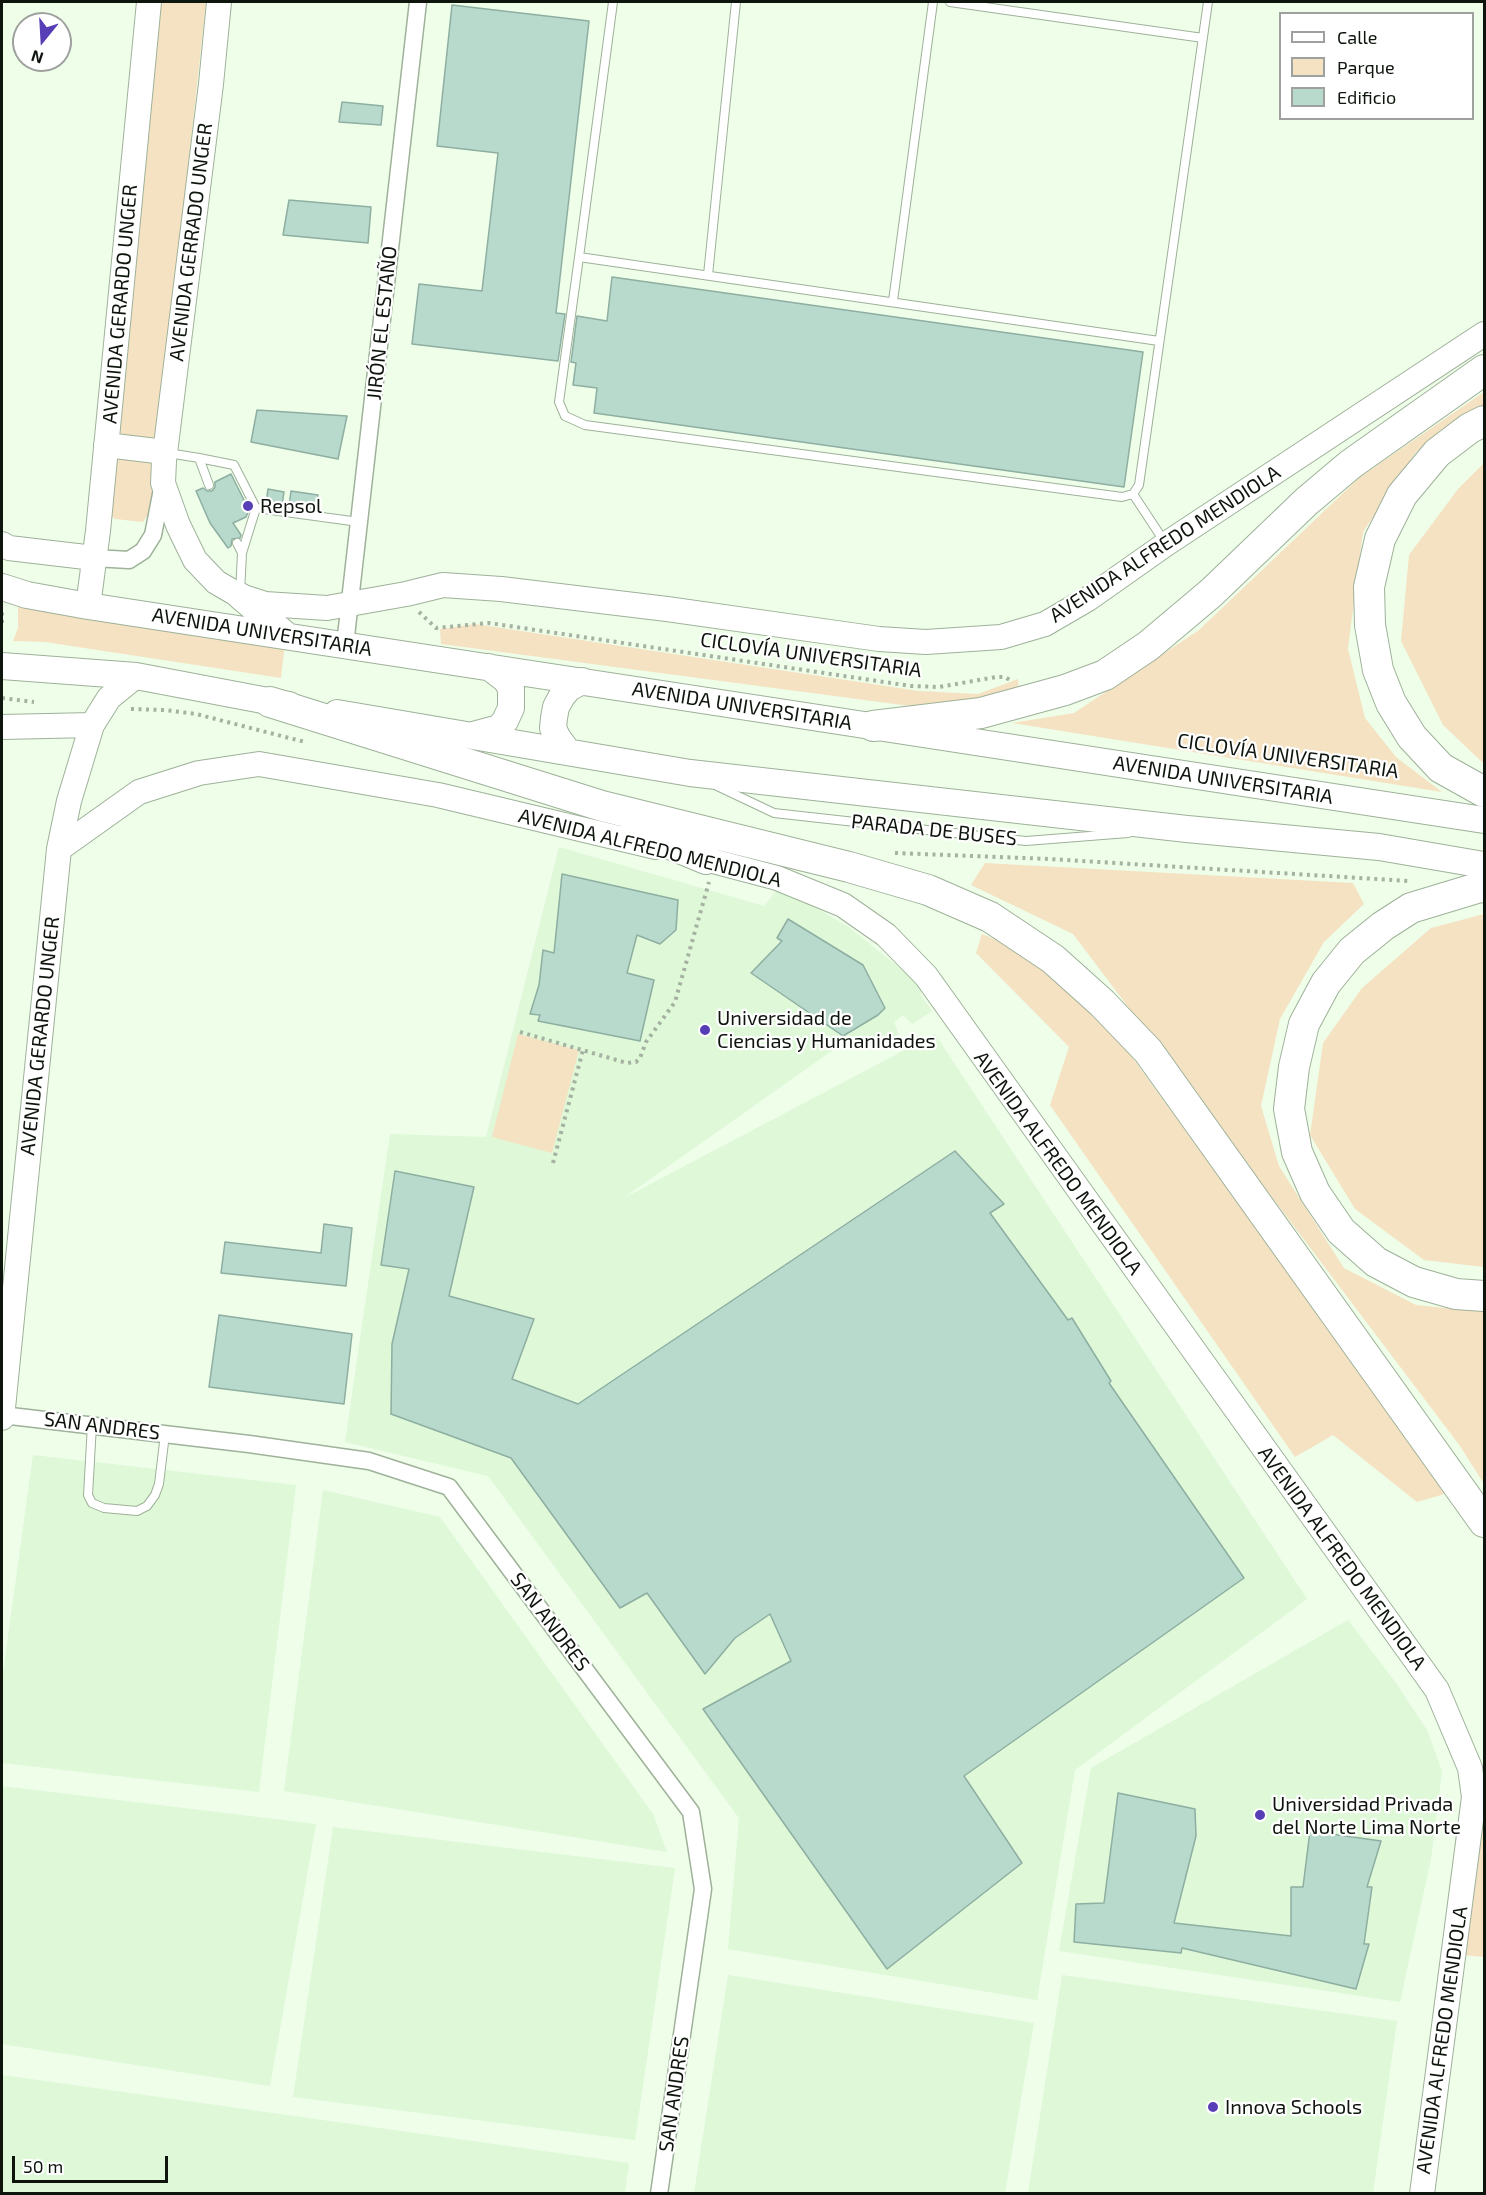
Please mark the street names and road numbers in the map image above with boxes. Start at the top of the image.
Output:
street label: AVENIDA GERRADO UNGER [164,121,218,363]
street label: AVENIDA GERARDO UNGER [98,183,142,425]
street label: JIRÓN EL ESTAÑO [362,245,402,401]
street label: AVENIDA ALFREDO MENDIOLA [1045,460,1285,628]
street label: AVENIDA UNIVERSITARIA [150,603,374,661]
street label: CICLOVÍA UNIVERSITARIA [699,628,923,682]
street label: AVENIDA UNIVERSITARIA [630,677,854,735]
street label: CICLOVÍA UNIVERSITARIA [1176,729,1400,783]
street label: AVENIDA UNIVERSITARIA [1111,751,1335,809]
street label: AVENIDA ALFREDO MENDIOLA [516,804,784,892]
street label: PARADA DE BUSES [850,809,1018,851]
street label: AVENIDA GERARDO UNGER [16,915,64,1157]
street label: AVENIDA ALFREDO MENDIOLA [969,1047,1147,1279]
street label: SAN ANDRES [43,1407,161,1445]
street label: AVENIDA ALFREDO MENDIOLA [1253,1442,1431,1674]
street label: SAN ANDRES [505,1568,595,1676]
street label: AVENIDA ALFREDO MENDIOLA [1411,1905,1473,2175]
street label: SAN ANDRES [654,2034,694,2154]

